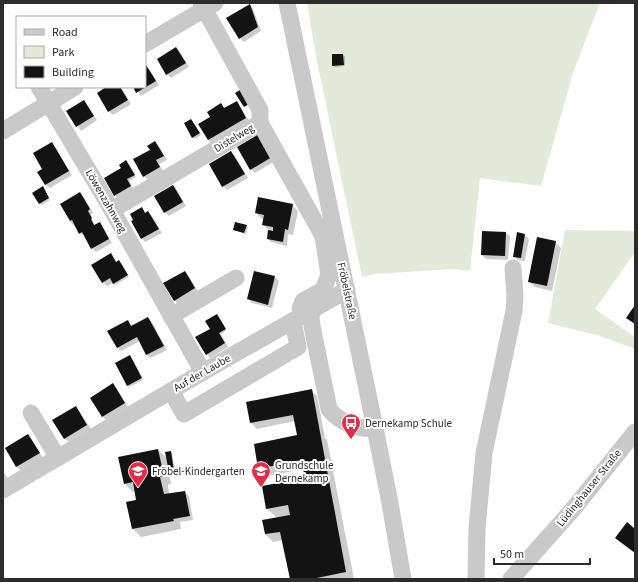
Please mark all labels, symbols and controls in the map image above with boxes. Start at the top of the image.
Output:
legend [16,16,146,88]
text: Road [52,24,78,41]
text: Park [52,44,74,61]
text: Building [52,64,94,81]
street label: Distelweg [211,120,257,156]
street label: Löwenzahnweg [82,166,131,236]
street label: Fröbelstraße [334,261,361,322]
street label: Auf der Laube [171,350,234,395]
bus stop icon: Dernekamp Schule [340,412,362,440]
place label: Dernekamp Schule [365,416,452,431]
street label: Lüdinghauser Straße [553,446,625,530]
place label: Grundschule Dernekamp [275,458,334,486]
school or university icon: Fröbel-Kindergarten [127,460,149,488]
school or university icon: Grundschule Dernekamp [250,460,272,488]
place label: Fröbel-Kindergarten [152,464,245,479]
scale bar [494,540,590,566]
text: 50 m [500,546,524,563]

